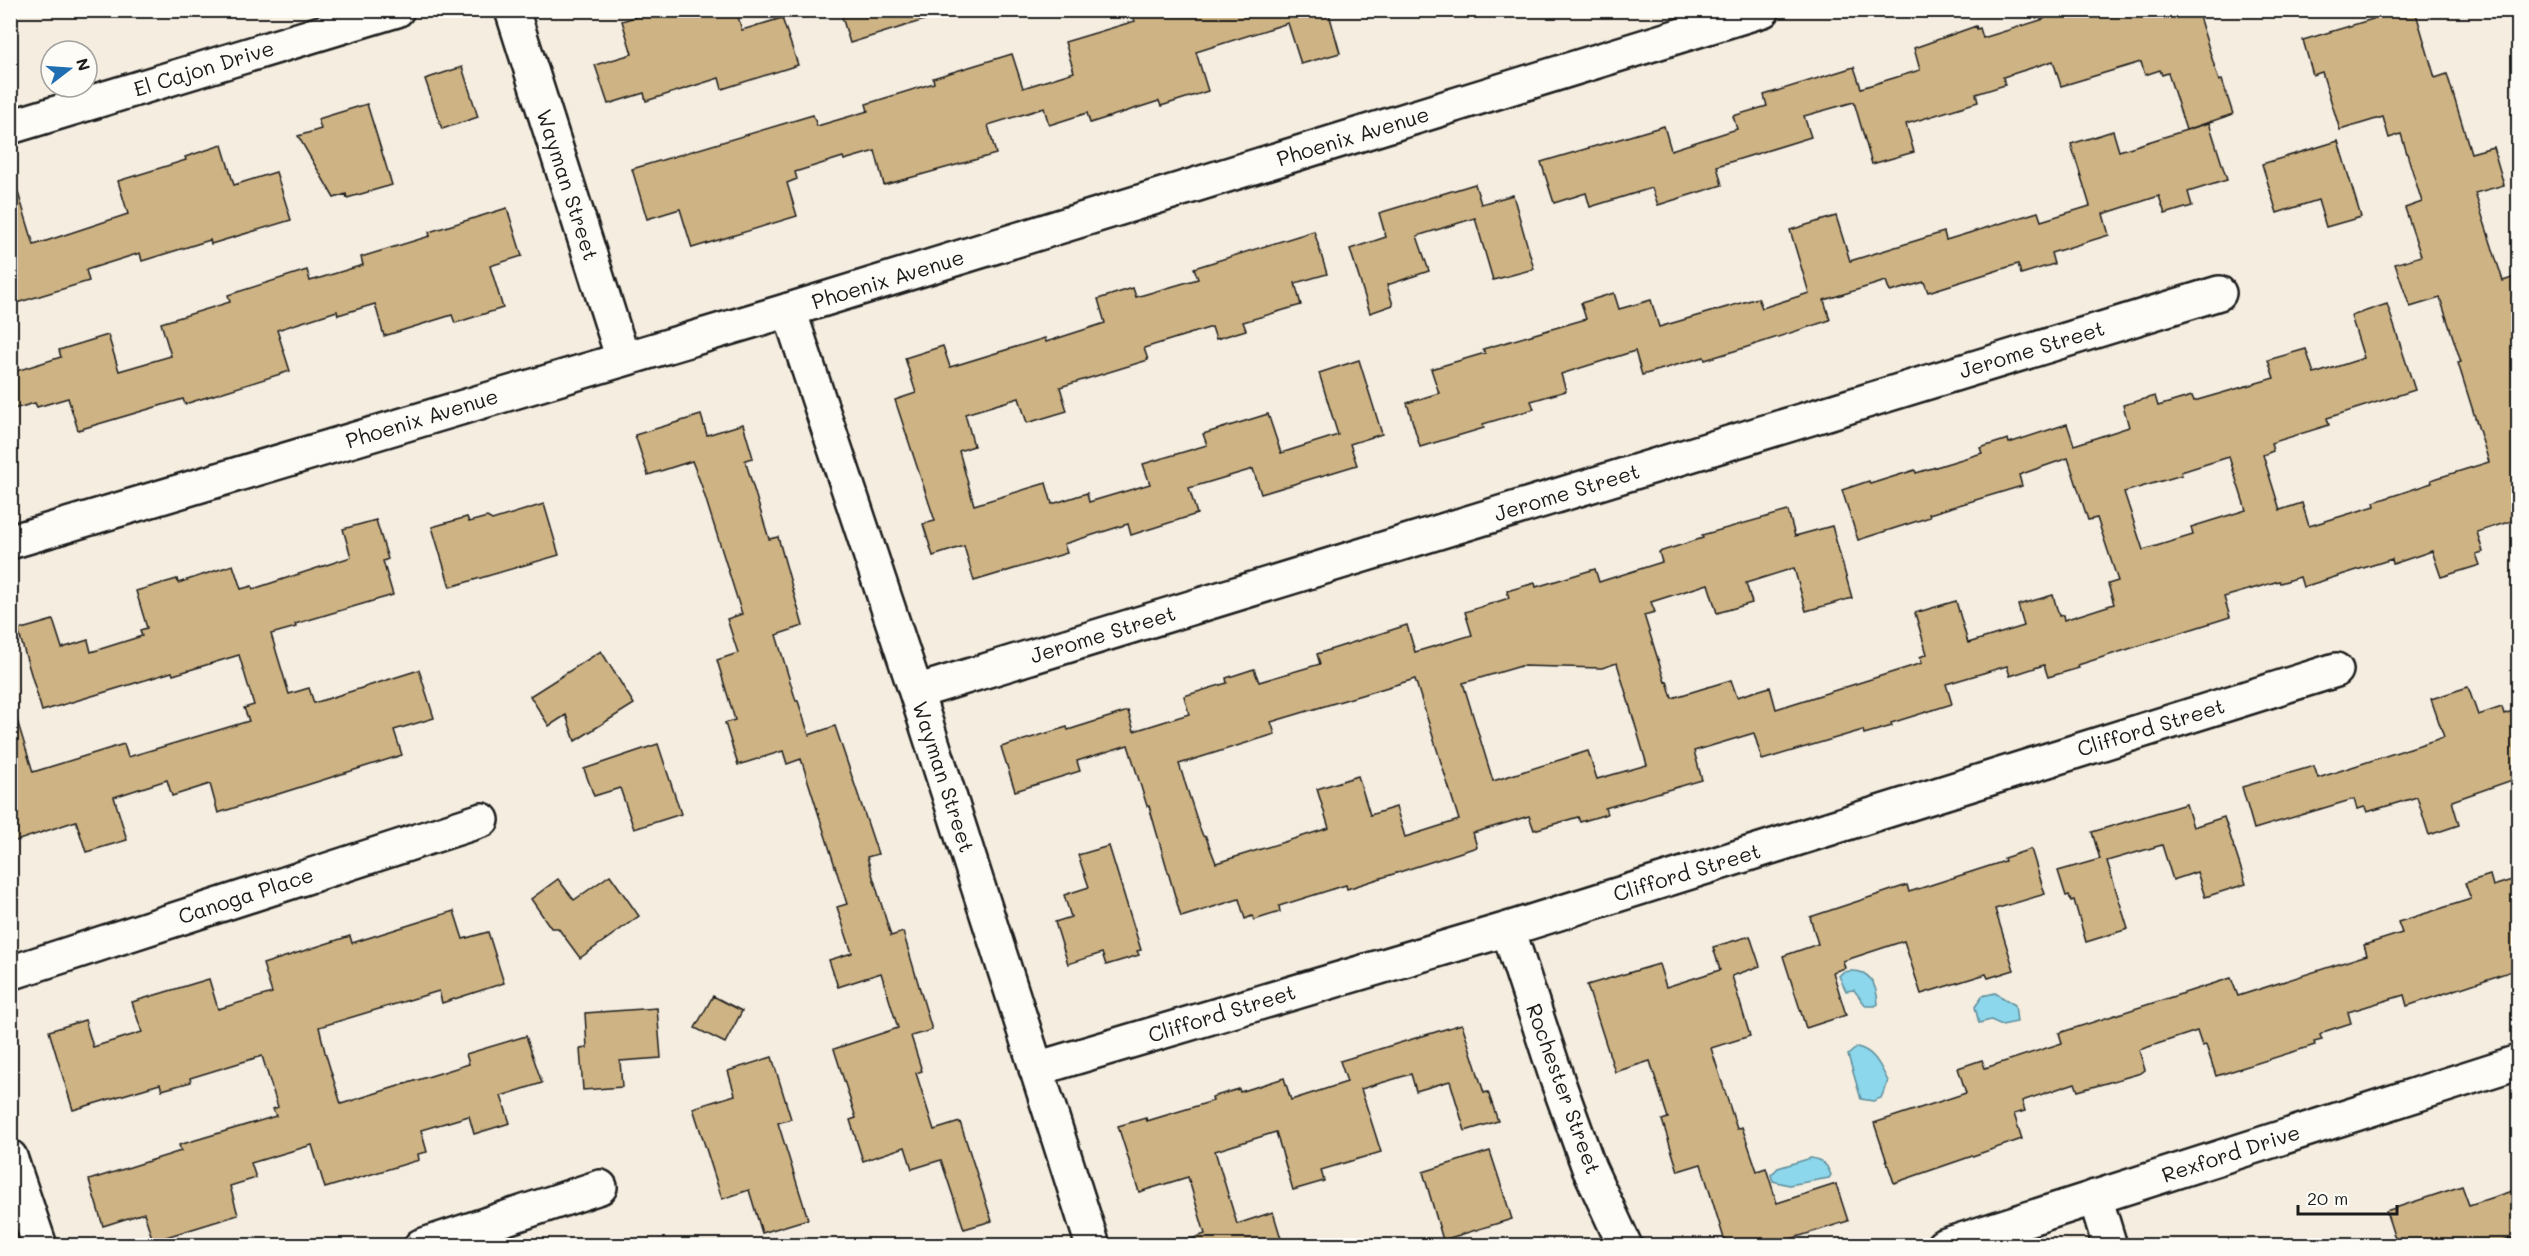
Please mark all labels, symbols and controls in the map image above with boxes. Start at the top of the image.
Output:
street label: El Cajon Drive [130,33,277,102]
north arrow [39,39,99,99]
text: N [72,56,96,73]
street label: Phoenix Avenue [1273,100,1432,172]
street label: Wayman Street [531,105,606,264]
street label: Phoenix Avenue [808,243,967,315]
street label: Jerome Street [1955,314,2108,384]
street label: Phoenix Avenue [342,382,501,454]
street label: Jerome Street [1490,457,1643,527]
street label: Jerome Street [1026,599,1179,669]
street label: Clifford Street [2074,691,2228,762]
street label: Wayman Street [907,697,982,856]
street label: Clifford Street [1610,836,1764,907]
street label: Canoga Place [174,860,317,929]
street label: Clifford Street [1145,977,1299,1048]
street label: Rochester Street [1521,999,1608,1178]
street label: Rexford Drive [2158,1118,2303,1188]
scale bar [2298,1178,2397,1216]
text: 20 m [2307,1186,2348,1210]

